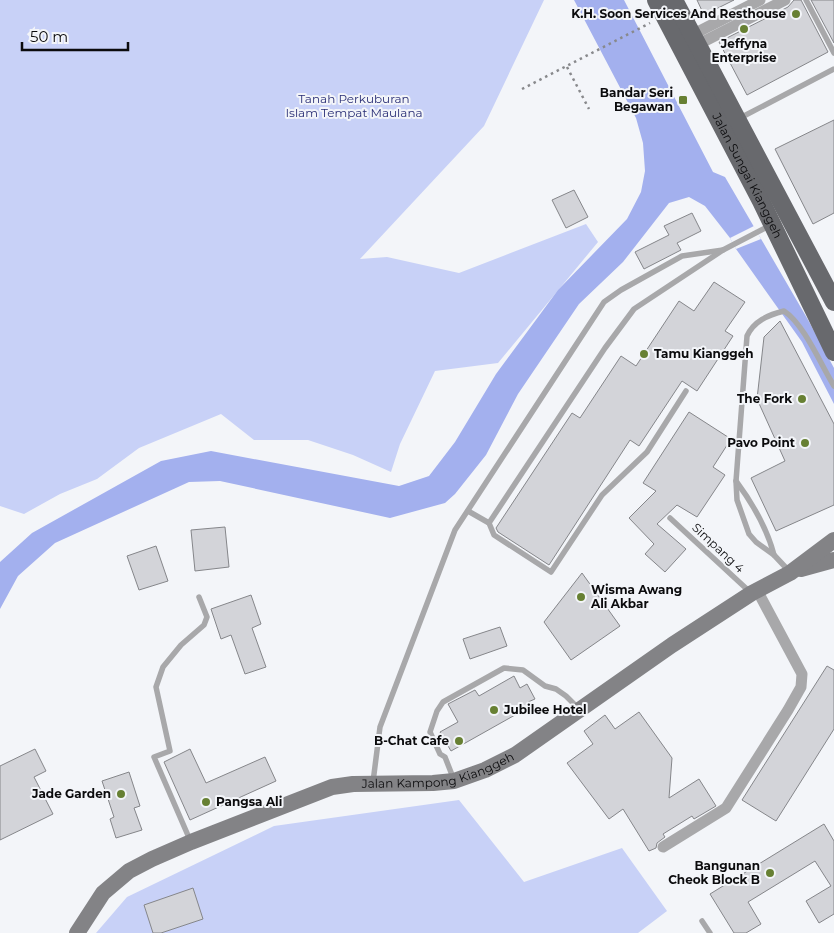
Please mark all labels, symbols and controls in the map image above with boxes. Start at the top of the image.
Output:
place label: K.H. Soon Services And Resthouse [571,6,786,21]
marker: K.H. Soon Services And Resthouse [790,8,802,20]
scale bar [22,20,129,52]
marker: Jeffyna Enterprise [738,23,750,35]
text: 50 m [30,27,68,46]
place label: Jeffyna Enterprise [711,36,777,65]
place label: Bandar Seri Begawan [600,85,673,114]
park label: Tanah Perkuburan Islam Tempat Maulana [285,91,423,120]
marker: Bandar Seri Begawan [677,94,689,106]
street label: Jalan Sungai Kianggeh [709,109,786,241]
place label: Tamu Kianggeh [654,346,754,361]
marker: Tamu Kianggeh [638,348,650,360]
place label: The Fork [737,391,792,406]
marker: The Fork [796,393,808,405]
place label: Pavo Point [727,435,796,450]
marker: Pavo Point [799,437,811,449]
street label: Simpang 4 [689,520,748,576]
place label: Wisma Awang Ali Akbar [590,582,682,611]
marker: Wisma Awang Ali Akbar [575,591,587,603]
place label: Jubilee Hotel [503,702,587,717]
marker: Jubilee Hotel [488,704,500,716]
place label: B-Chat Cafe [374,733,449,748]
marker: B-Chat Cafe [453,735,465,747]
street label: Jalan Kampong Kianggeh [361,749,516,791]
place label: Jade Garden [31,786,111,801]
marker: Jade Garden [115,788,127,800]
place label: Pangsa Ali [216,794,282,809]
marker: Pangsa Ali [200,796,212,808]
place label: Bangunan Cheok Block B [668,858,760,887]
marker: Bangunan Cheok Block B [764,867,776,879]

